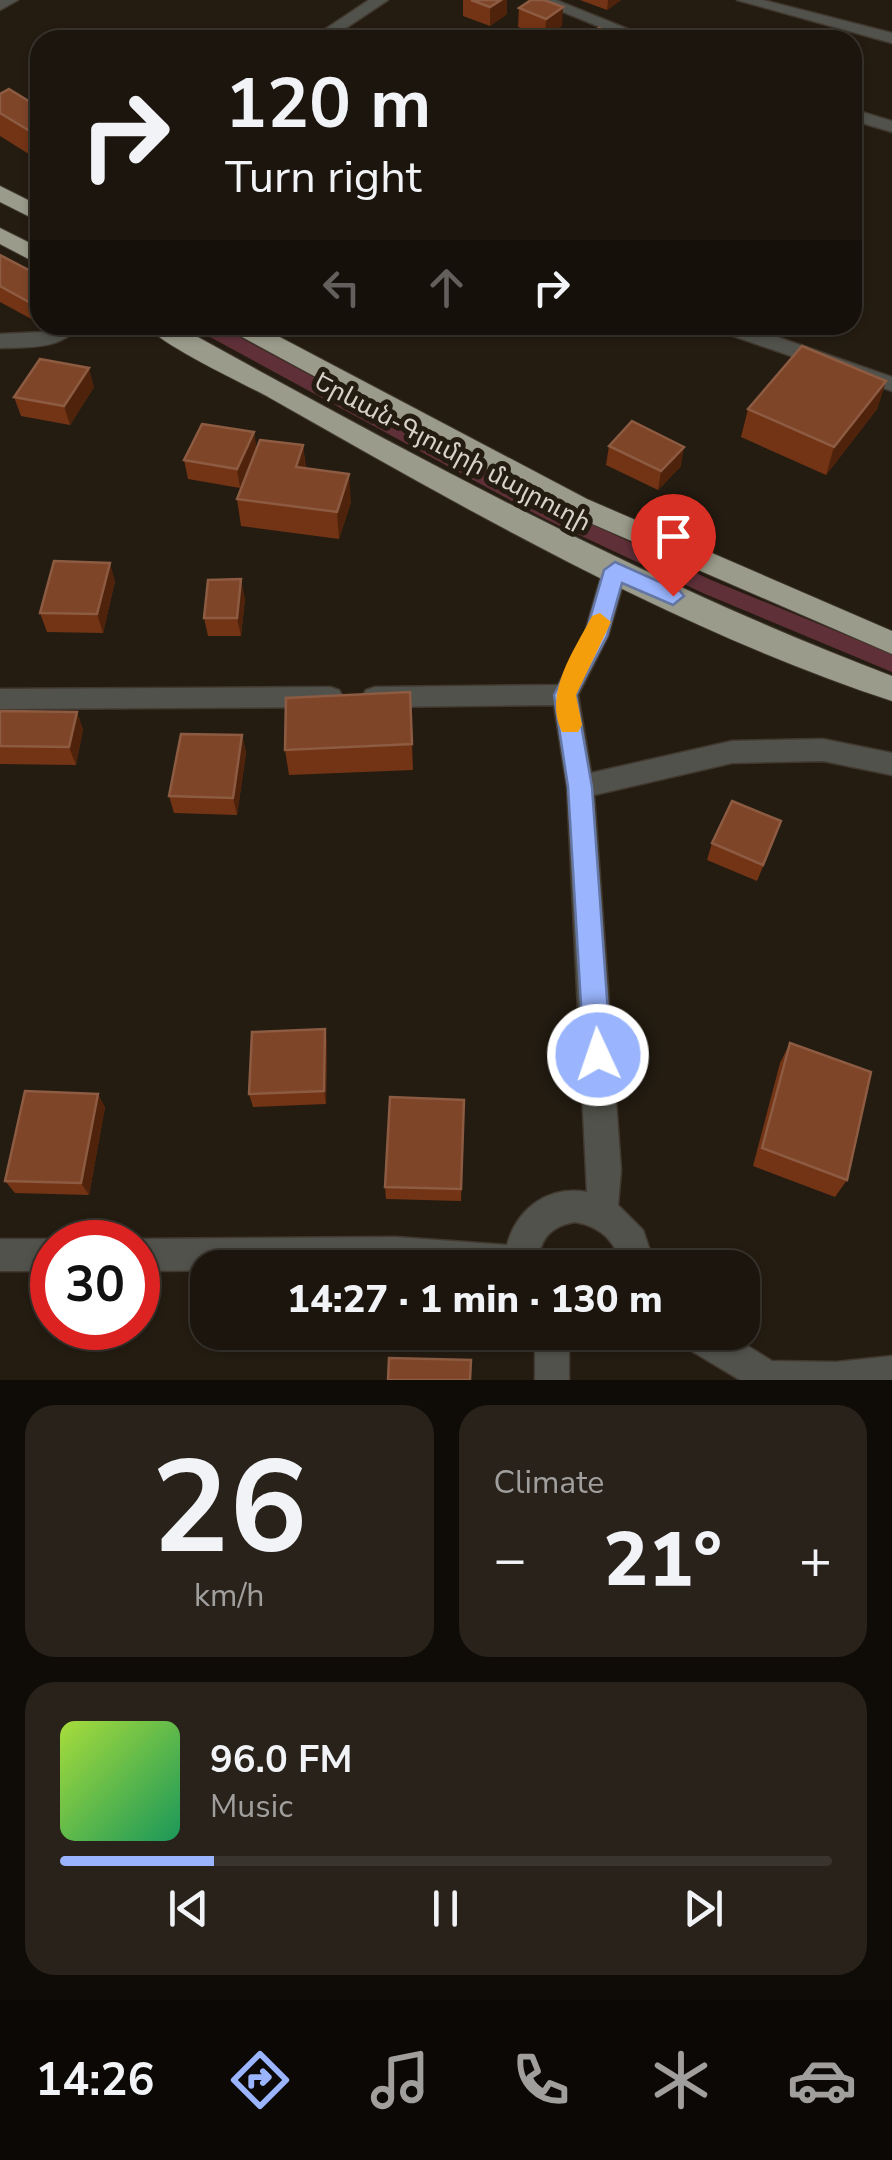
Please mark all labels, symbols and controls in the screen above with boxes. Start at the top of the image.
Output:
text: 120 m [225,56,431,152]
icon: right [60,70,190,200]
text: Turn right [225,147,422,208]
icon: left [314,260,369,315]
icon: ahead [419,260,474,315]
icon: right [524,260,579,315]
street label: Երևան-Գյումրի մայրուղի [308,364,597,539]
pin [631,494,716,597]
icon: arrive [646,509,701,564]
position arrow [546,1003,650,1107]
speed limit sign: 30 [30,1220,160,1350]
text: 14:27 · 1 min · 130 m [287,1274,663,1325]
text: 26 [151,1420,307,1597]
text: Climate [494,1461,604,1504]
text: 21° [603,1509,722,1611]
text: − [494,1522,527,1597]
text: + [799,1522,832,1597]
text: km/h [194,1574,265,1617]
text: 96.0 FM [210,1734,352,1785]
text: Music [210,1785,293,1828]
icon: previous [161,1881,216,1936]
icon: pause [418,1881,473,1936]
icon: next [676,1881,731,1936]
icon: directions [225,2045,295,2115]
icon: music [365,2045,435,2115]
icon: phone [506,2045,576,2115]
icon: climate [646,2045,716,2115]
icon: car [787,2045,857,2115]
text: 14:26 [35,2050,154,2111]

